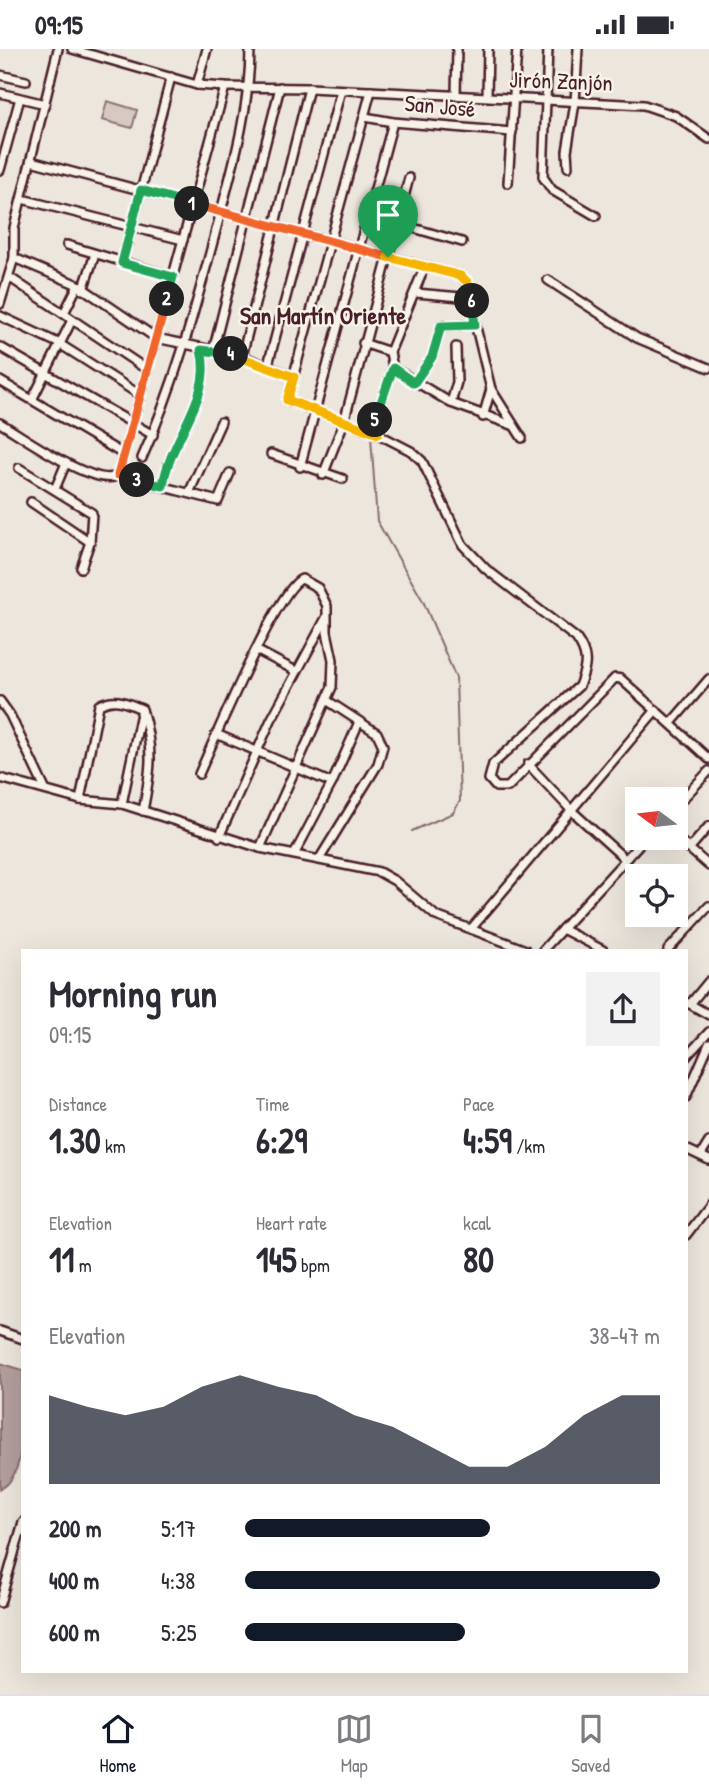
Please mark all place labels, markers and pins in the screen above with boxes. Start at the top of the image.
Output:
pin [358,185,418,257]
pin: 1 [174,187,210,221]
pin: 2 [150,281,184,317]
pin: 6 [454,283,490,319]
pin: 4 [214,337,248,371]
pin: 5 [358,403,392,437]
pin: 3 [120,463,154,497]

